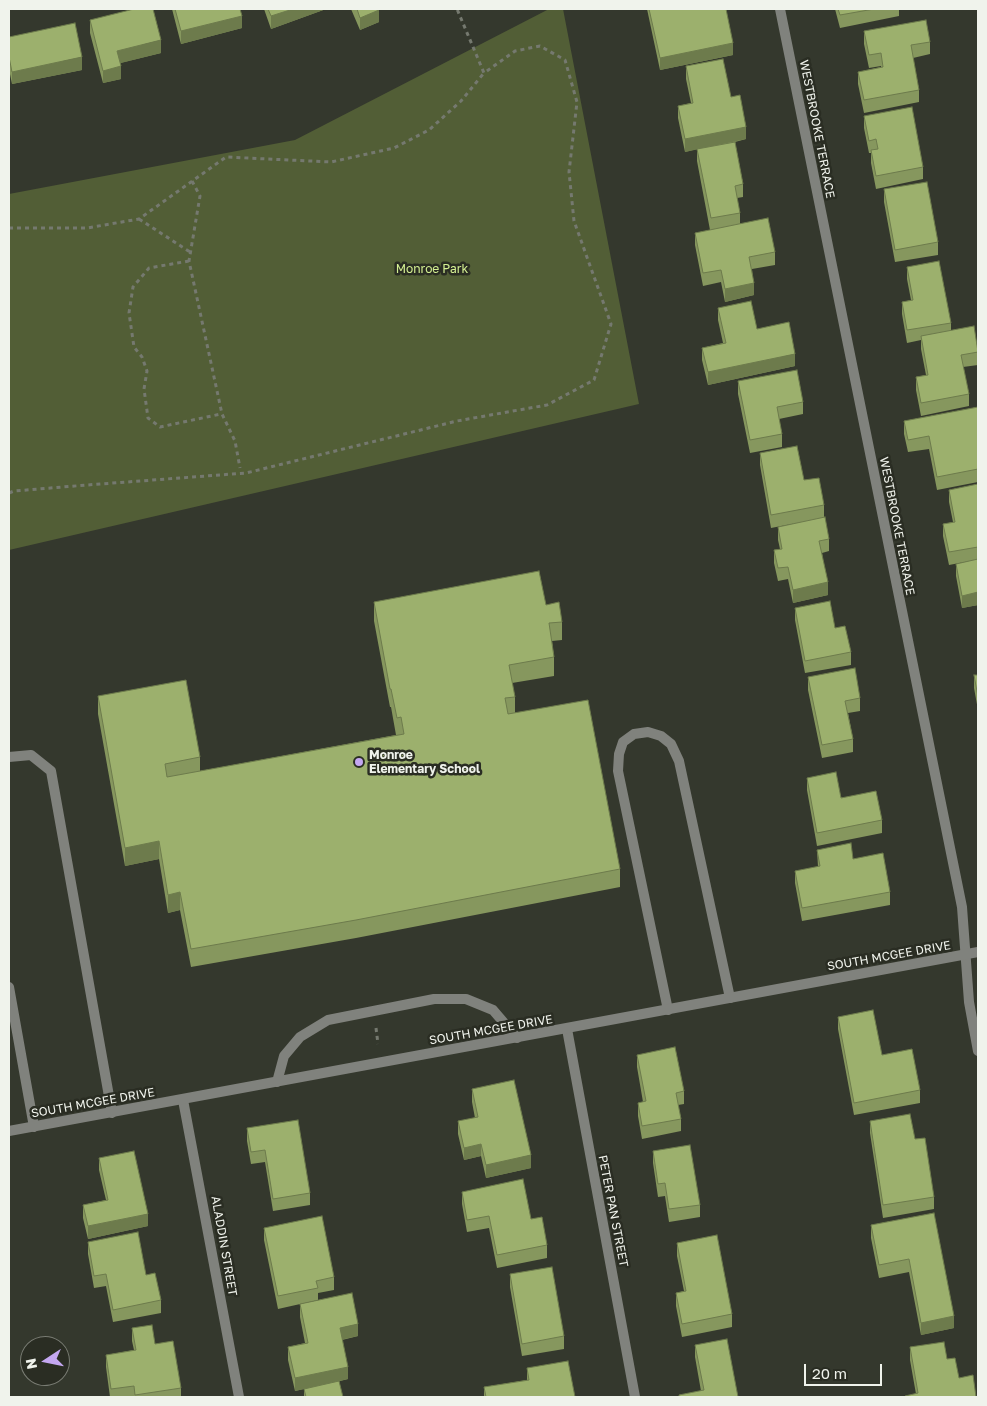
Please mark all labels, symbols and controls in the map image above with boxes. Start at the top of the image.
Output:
street label: WESTBROOKE TERRACE [797,59,837,199]
park label: Monroe Park [396,262,468,276]
street label: WESTBROOKE TERRACE [877,456,917,596]
place label: Monroe Elementary School [369,748,480,776]
marker: Monroe Elementary School [353,756,365,768]
street label: SOUTH MCGEE DRIVE [826,938,952,974]
street label: SOUTH MCGEE DRIVE [428,1012,554,1048]
street label: SOUTH MCGEE DRIVE [30,1085,156,1121]
street label: PETER PAN STREET [595,1154,631,1268]
street label: ALADDIN STREET [208,1195,240,1297]
north arrow [20,1336,70,1386]
scale bar [807,1354,884,1386]
text: N [21,1357,40,1371]
text: 20 m [812,1364,847,1382]

